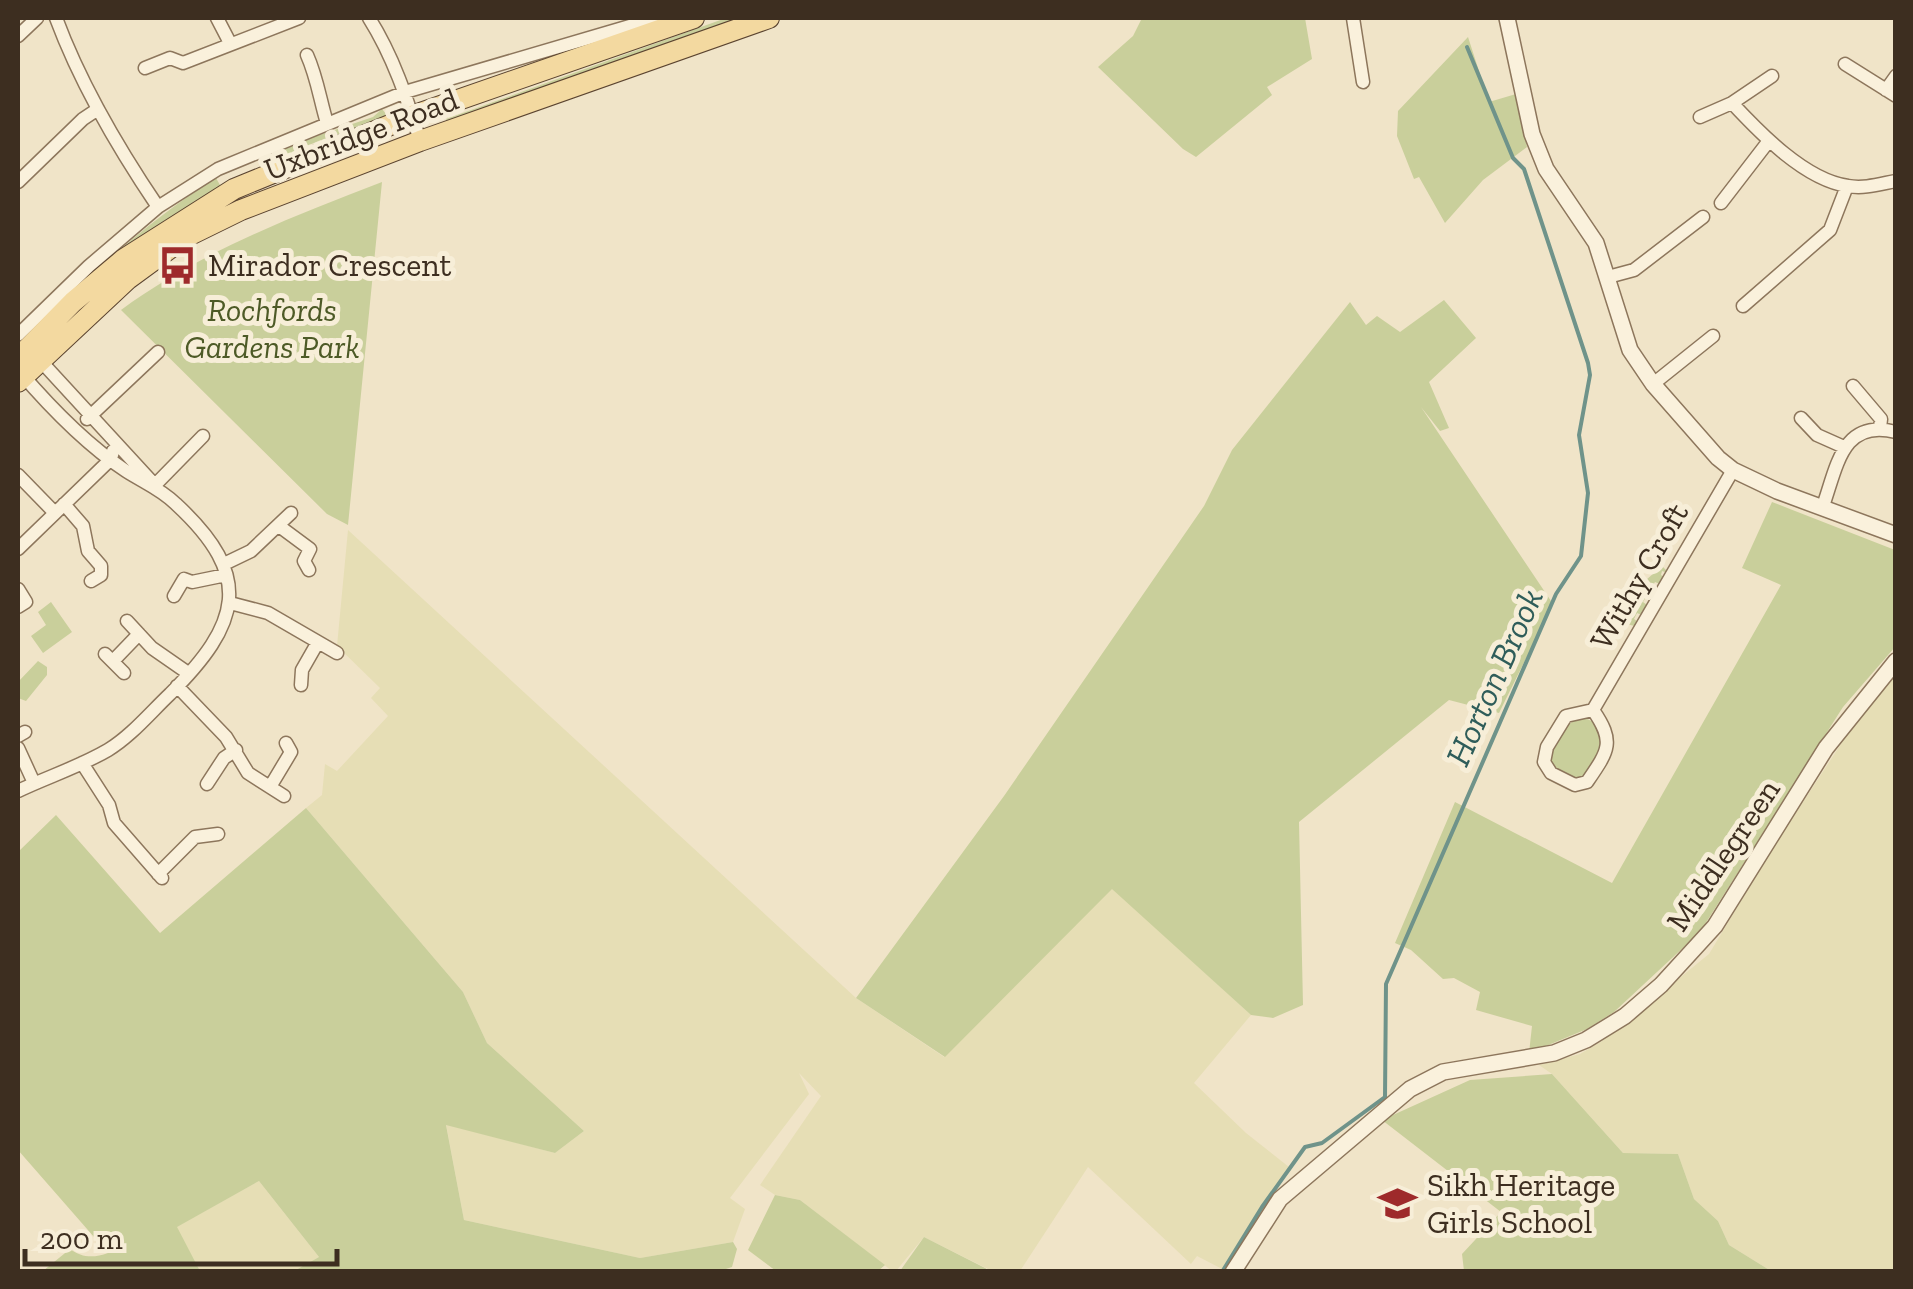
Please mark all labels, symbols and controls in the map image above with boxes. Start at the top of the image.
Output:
street label: Uxbridge Road [259,79,464,188]
bus stop icon: Mirador Crescent [157,244,199,286]
place label: Mirador Crescent [208,246,452,284]
park label: Rochfords Gardens Park [185,291,359,366]
street label: Withy Croft [1582,496,1696,656]
water label: Horton Brook [1436,582,1552,772]
street label: Middlegreen [1658,771,1788,938]
place label: Sikh Heritage Girls School [1427,1166,1615,1241]
school or university icon: Sikh Heritage Girls School [1376,1182,1418,1224]
scale bar [25,1204,338,1266]
text: 200 m [40,1221,123,1257]

